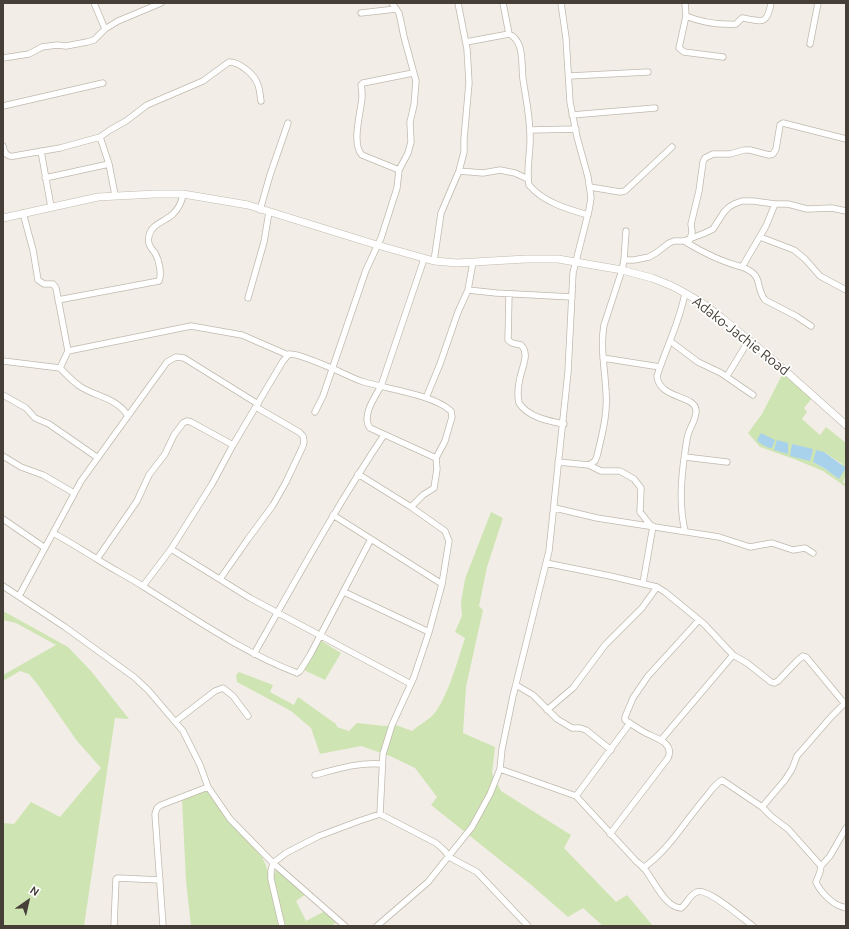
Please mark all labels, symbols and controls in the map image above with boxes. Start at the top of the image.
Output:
street label: Adako-Jachie Road [689,293,793,379]
north arrow [8,881,48,921]
text: N [28,884,41,898]

